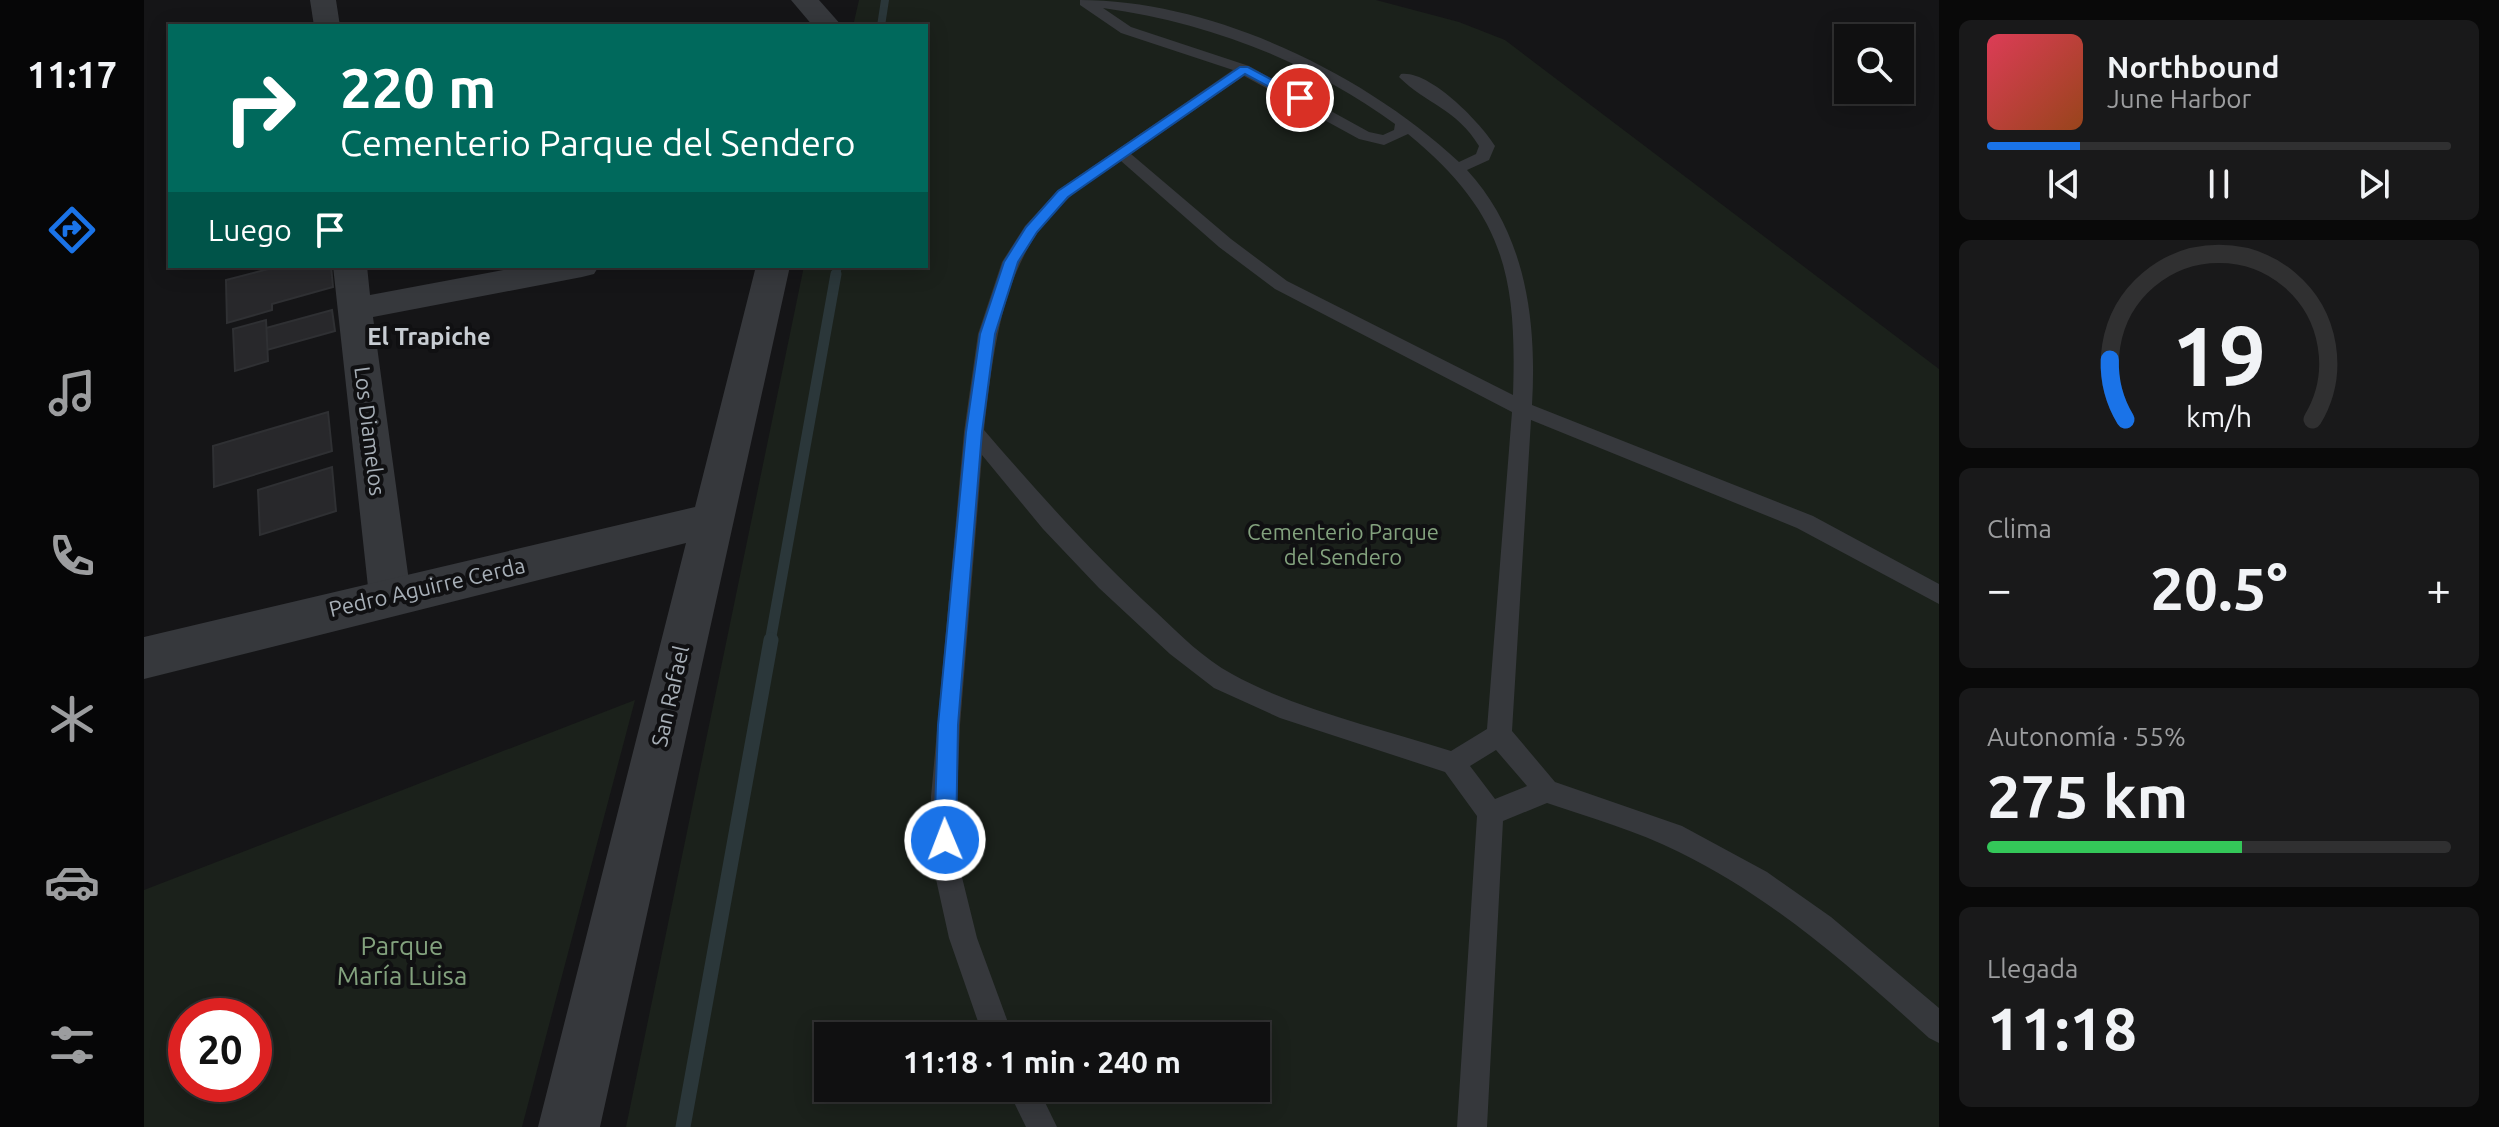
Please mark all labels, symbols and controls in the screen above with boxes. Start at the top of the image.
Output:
map controls [1834,24,1914,104]
button: search [1834,24,1914,104]
text: Northbound [2107,50,2279,84]
text: 11:17 [27,54,117,95]
icon: right [208,56,312,160]
text: 220 m [340,56,496,119]
pin [1266,64,1334,132]
icon: arrive [1278,76,1322,120]
text: June Harbor [2107,84,2251,113]
text: Cementerio Parque del Sendero [340,122,856,163]
icon: previous [2042,162,2086,206]
icon: pause [2197,162,2241,206]
icon: next [2352,162,2396,206]
icon: directions [44,202,100,258]
icon: arrive [308,208,352,252]
text: Luego [208,213,292,247]
text: 19 [2172,307,2266,401]
district label: El Trapiche [367,323,491,350]
icon: music [44,365,100,421]
street label: Los Diamelos [350,365,391,497]
text: km/h [2186,400,2252,432]
text: Clima [1987,514,2052,543]
park label: Cementerio Parque del Sendero [1247,519,1439,569]
icon: phone [44,528,100,584]
street label: Pedro Aguirre Cerda [326,552,527,621]
text: 20.5° [2150,554,2288,621]
text: − [1987,564,2012,613]
text: + [2426,564,2451,613]
street label: San Rafael [646,643,693,749]
icon: climate [44,691,100,747]
text: Autonomía · 55% [1987,722,2186,751]
text: 275 km [1987,762,2188,829]
position arrow [903,798,987,882]
icon: car [44,854,100,910]
park label: Parque María Luisa [337,931,467,990]
text: Llegada [1987,954,2078,983]
text: 11:18 [1987,994,2137,1061]
speed limit sign: 20 [168,998,272,1102]
icon: filters [44,1017,100,1073]
text: 11:18 · 1 min · 240 m [903,1045,1181,1079]

